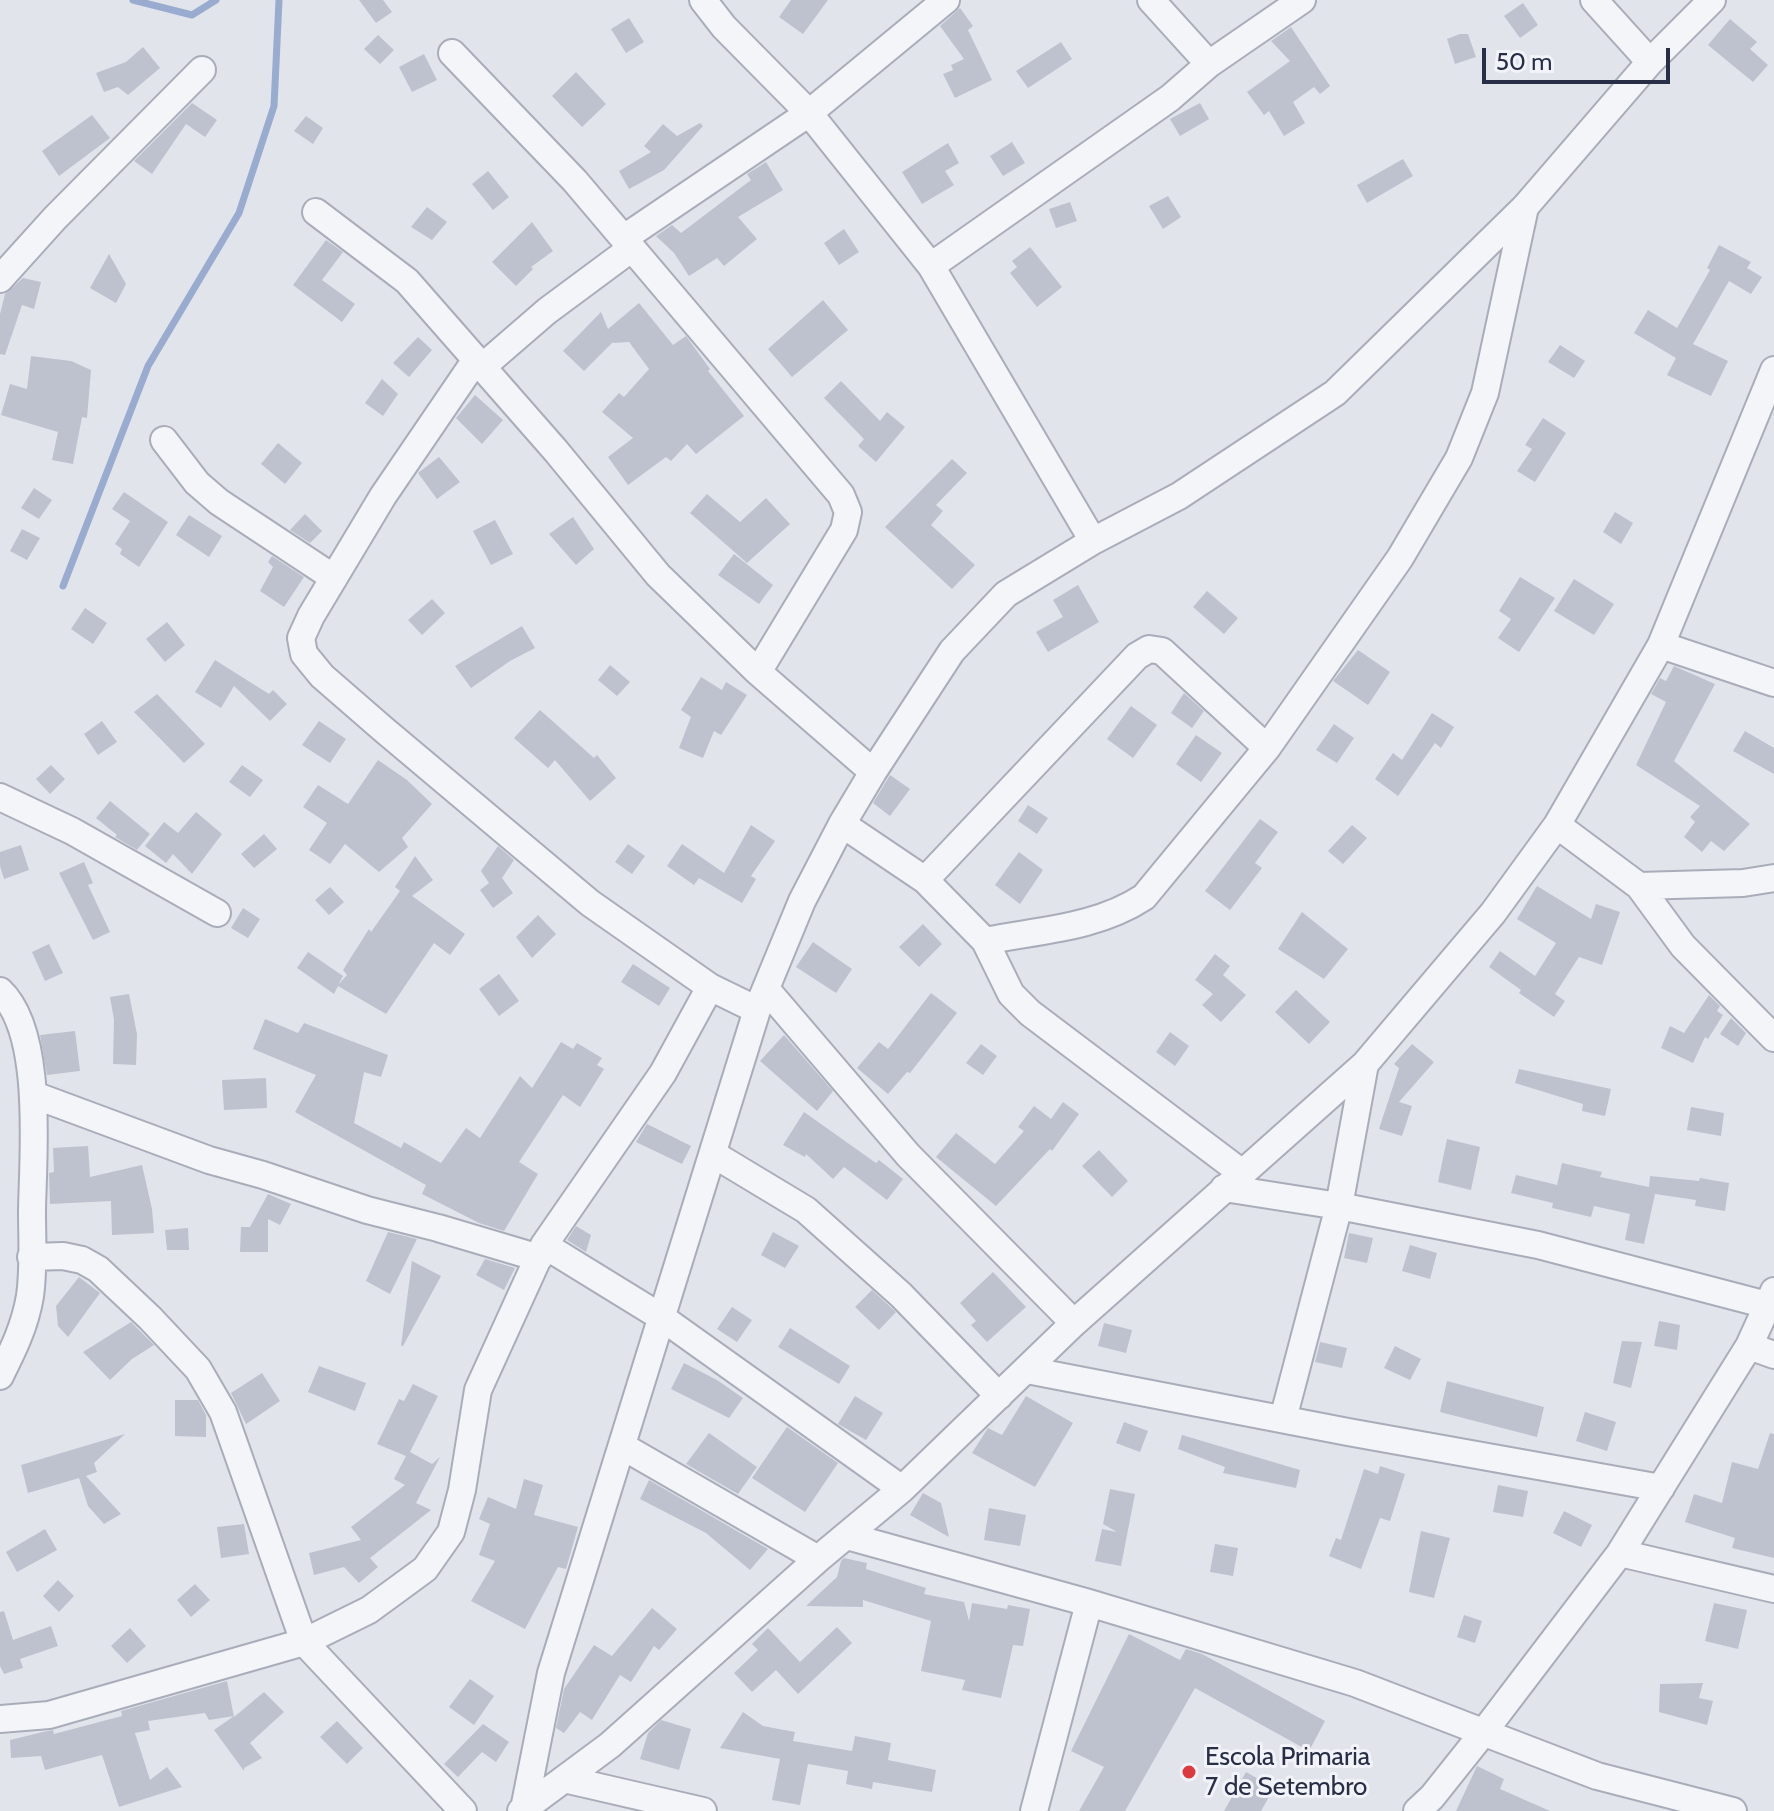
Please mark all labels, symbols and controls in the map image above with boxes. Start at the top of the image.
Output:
scale bar [1486,32,1674,82]
text: 50 m [1496,47,1552,76]
place label: Escola Primaria 7 de Setembro [1205,1741,1370,1802]
marker: Escola Primaria 7 de Setembro [1180,1763,1198,1781]

